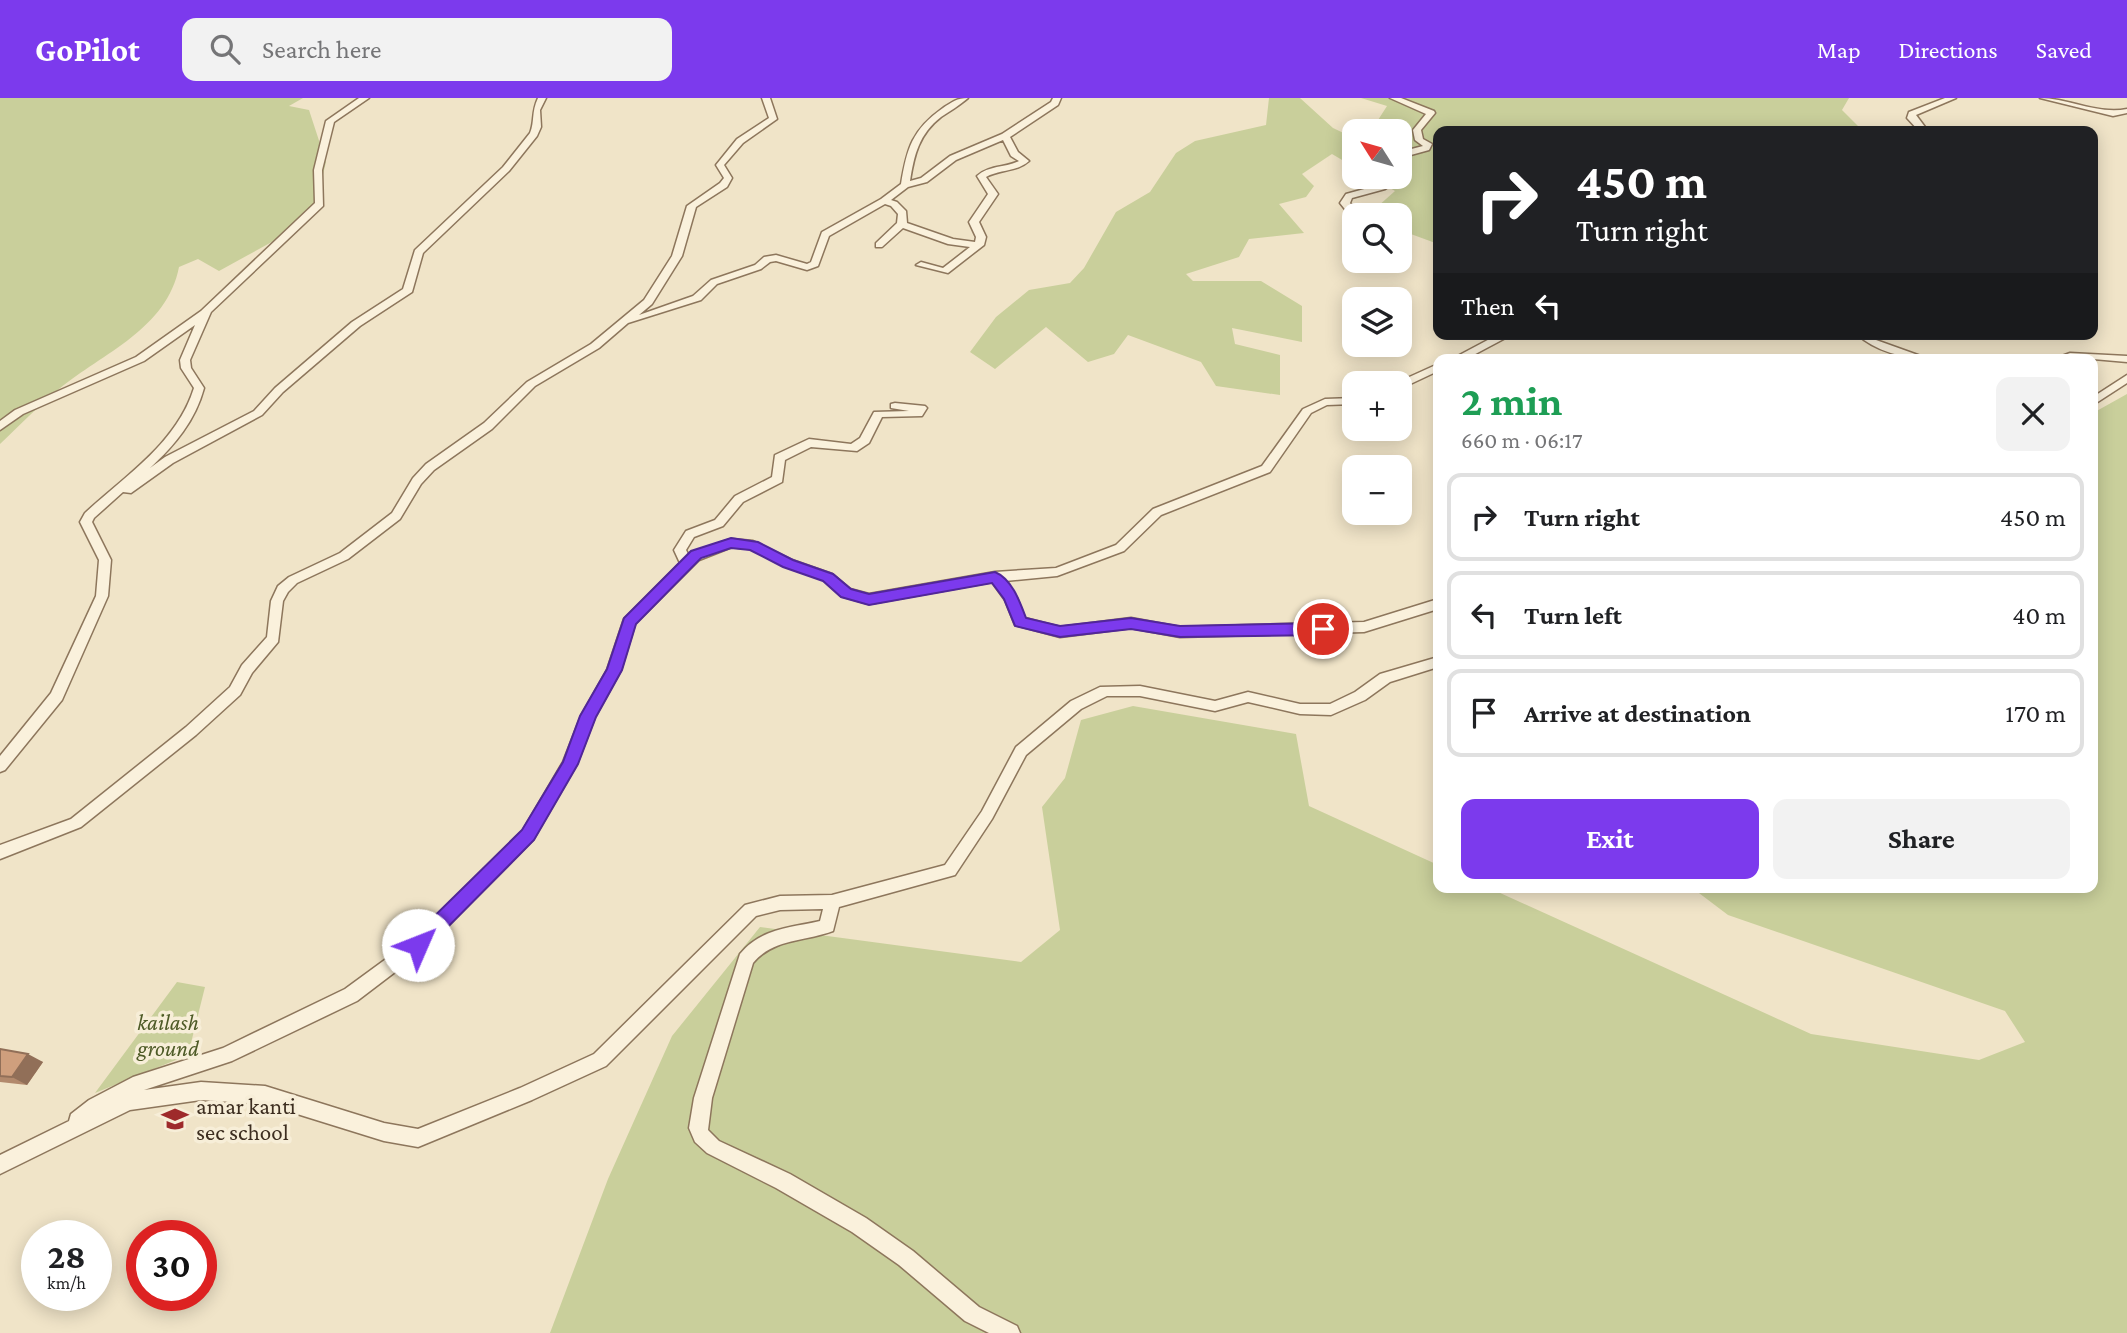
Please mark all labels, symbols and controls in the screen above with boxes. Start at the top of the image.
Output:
search box [182,18,672,81]
icon: search [206,30,244,68]
text: GoPilot [35,31,140,68]
text: Search here [262,35,381,64]
text: Map [1817,36,1861,63]
text: Directions [1899,36,1998,63]
text: Saved [2036,36,2092,63]
north arrow [1342,119,1412,189]
map controls [1342,119,1412,525]
icon: right [1461,154,1552,245]
text: 450 m [1576,154,1707,209]
button: search [1342,203,1412,273]
text: Turn right [1576,212,1708,248]
button: layers [1342,287,1412,357]
icon: left [1529,287,1567,325]
text: Then [1461,292,1515,321]
button: + [1342,371,1412,441]
text: 2 min [1461,377,1562,424]
button: close [1996,377,2070,451]
text: 660 m · 06:17 [1461,427,1583,453]
button: − [1342,455,1412,525]
icon: right [1465,498,1503,536]
text: Turn right [1524,503,1640,532]
text: 450 m [2000,503,2066,532]
icon: left [1465,596,1503,634]
pin [1293,599,1353,659]
text: Turn left [1524,601,1622,630]
text: 40 m [2012,601,2066,630]
icon: arrive [1304,610,1342,648]
icon: arrive [1465,694,1503,732]
text: Arrive at destination [1524,699,1751,728]
text: 170 m [2005,699,2066,728]
button: Exit [1461,799,1759,879]
button: Share [1773,799,2070,879]
position arrow [381,908,455,982]
park label: kailash ground [136,1009,200,1061]
place label: amar kanti sec school [196,1093,296,1145]
school or university icon: amar kanti sec school [160,1104,190,1134]
speed limit sign: 30 [126,1220,217,1311]
text: 28 [47,1237,86,1276]
text: km/h [47,1273,86,1293]

